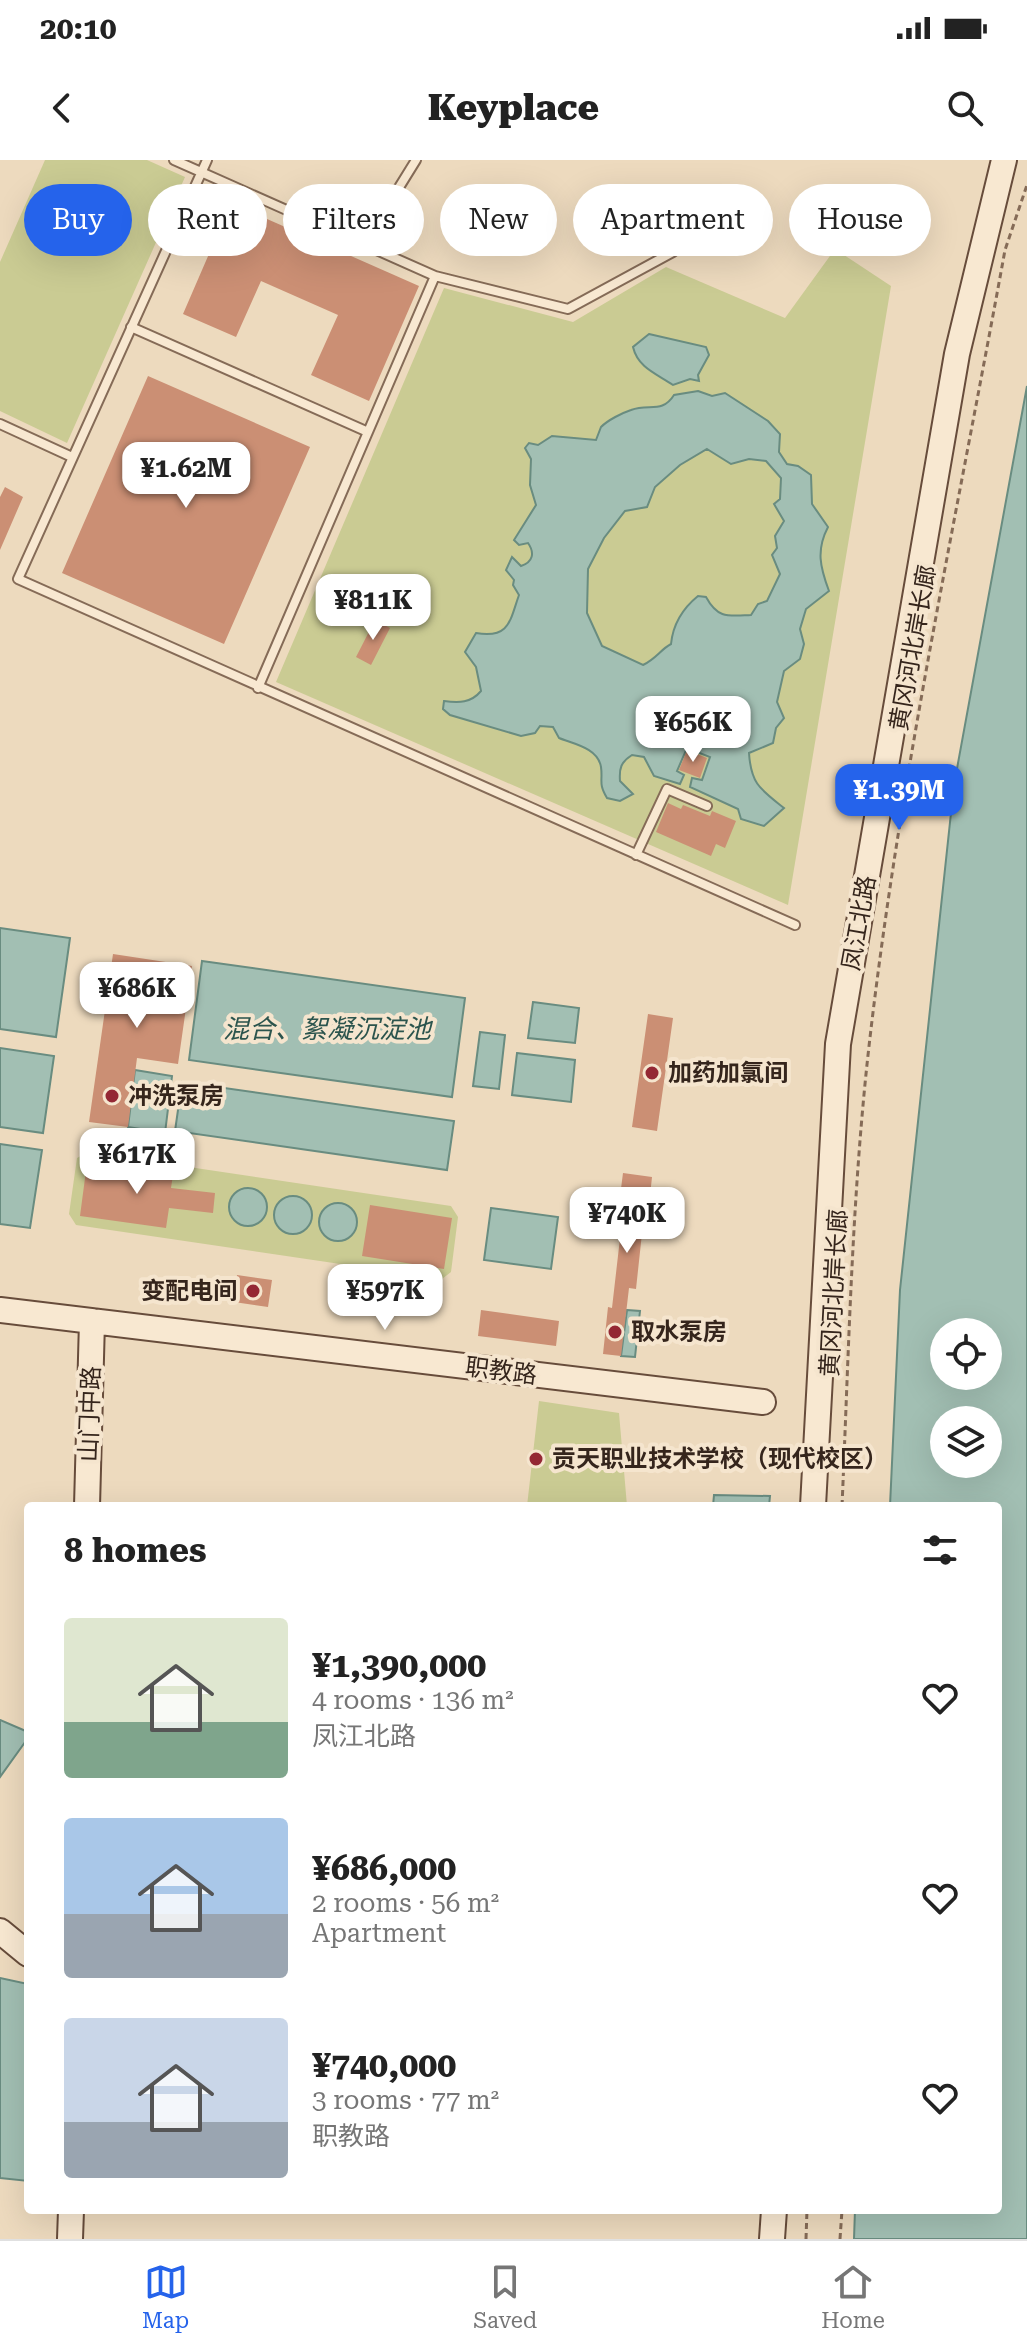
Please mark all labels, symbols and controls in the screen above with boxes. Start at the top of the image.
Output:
text: 20:10 [40,11,117,46]
icon: back [40,86,84,130]
icon: search [943,86,987,130]
text: Keyplace [428,87,599,129]
chip: Buy [24,184,132,256]
chip: Rent [148,184,267,256]
chip: Filters [283,184,424,256]
chip: New [440,184,557,256]
chip: Apartment [573,184,773,256]
chip: House [789,184,931,256]
pin: ¥1.62M [121,442,251,510]
text: ¥1.62M [140,453,232,483]
street label: 黄冈河北岸长廊 [885,563,941,733]
pin: ¥811K [317,574,429,642]
text: ¥811K [334,585,412,615]
pin: ¥656K [637,696,749,764]
text: ¥656K [654,707,732,737]
pin: ¥1.39M [834,764,964,832]
text: ¥1.39M [853,775,945,805]
street label: 凤江北路 [837,873,881,973]
pin: ¥686K [81,962,193,1030]
text: ¥686K [98,973,176,1003]
water label: 混合、絮凝沉淀池 [223,1014,434,1044]
place label: 加药加氯间 [668,1059,788,1087]
marker: 加药加氯间 [643,1064,661,1082]
place label: 冲洗泵房 [128,1082,224,1110]
marker: 冲洗泵房 [103,1087,121,1105]
pin: ¥617K [81,1128,193,1196]
text: ¥617K [98,1139,176,1169]
pin: ¥740K [571,1187,683,1255]
text: ¥740K [588,1198,666,1228]
street label: 黄冈河北岸长廊 [816,1208,852,1378]
pin: ¥597K [329,1264,441,1332]
text: ¥597K [346,1275,424,1305]
place label: 变配电间 [141,1277,237,1305]
marker: 变配电间 [244,1282,262,1300]
place label: 取水泵房 [631,1318,727,1346]
map controls [930,1318,1002,1478]
button: locate [930,1318,1002,1390]
marker: 取水泵房 [606,1323,624,1341]
street label: 职教路 [464,1353,538,1389]
street label: 山门中路 [74,1366,106,1462]
button: layers [930,1406,1002,1478]
place label: 贡天职业技术学校（现代校区） [552,1445,888,1473]
marker: 贡天职业技术学校（现代校区） [527,1450,545,1468]
icon: filters [918,1528,962,1572]
text: 8 homes [64,1530,207,1570]
text: ¥1,390,000 [312,1645,486,1685]
icon: home [128,1650,224,1746]
icon: heart [918,1676,962,1720]
text: 4 rooms · 136 m² [312,1685,514,1715]
text: 凤江北路 [312,1721,416,1751]
text: ¥686,000 [312,1848,456,1888]
icon: home [128,1850,224,1946]
icon: heart [918,1876,962,1920]
text: 2 rooms · 56 m² [312,1888,499,1918]
text: Apartment [312,1918,446,1948]
text: ¥740,000 [312,2045,456,2085]
icon: home [128,2050,224,2146]
icon: heart [918,2076,962,2120]
text: 3 rooms · 77 m² [312,2085,499,2115]
text: 职教路 [312,2121,390,2151]
tab: Map [142,2260,189,2333]
tab: Saved [473,2260,537,2333]
tab: Home [821,2260,885,2333]

